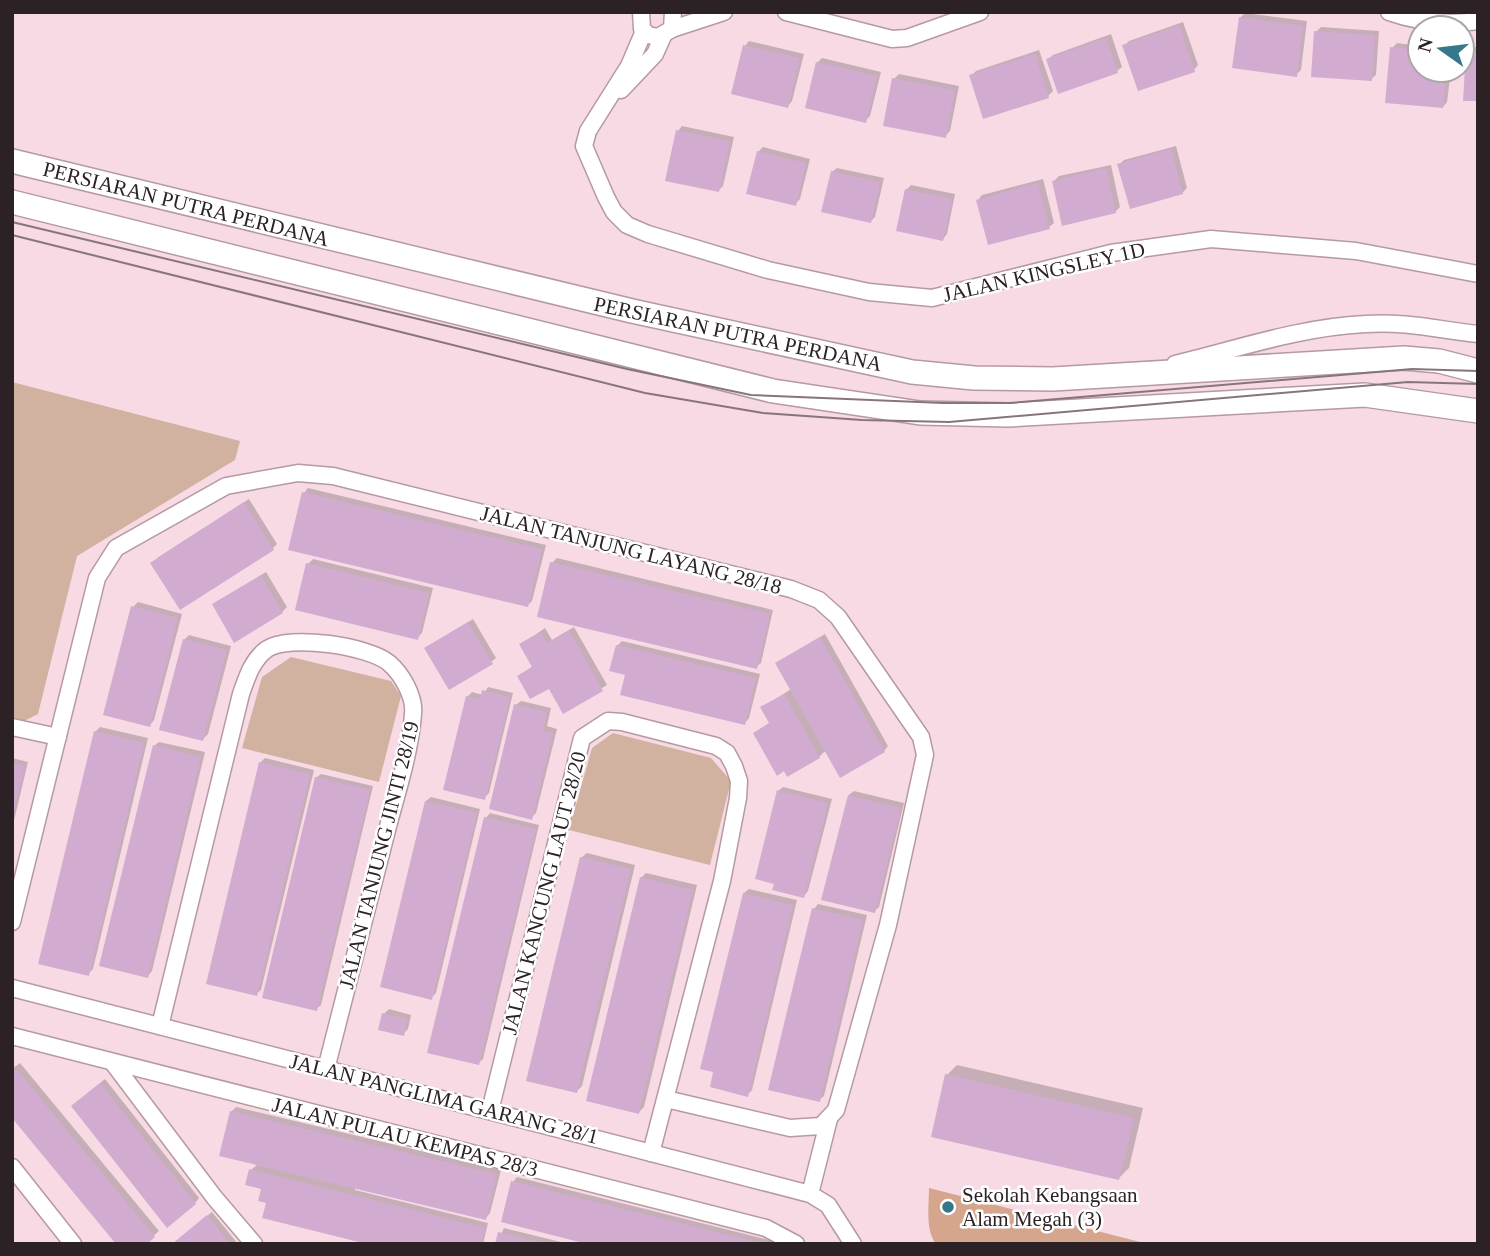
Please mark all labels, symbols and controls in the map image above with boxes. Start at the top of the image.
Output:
north arrow [1406,14,1476,84]
text: N [1413,36,1437,54]
street label: PERSIARAN PUTRA PERDANA [40,157,332,251]
street label: JALAN KINGSLEY 1D [941,237,1147,307]
street label: PERSIARAN PUTRA PERDANA [592,292,885,376]
street label: JALAN TANJUNG LAYANG 28/18 [478,501,784,599]
street label: JALAN TANJUNG JINTI 28/19 [334,719,424,991]
street label: JALAN KANCUNG LAUT 28/20 [497,749,591,1037]
street label: JALAN PANGLIMA GARANG 28/1 [287,1049,601,1149]
street label: JALAN PULAU KEMPAS 28/3 [270,1092,540,1182]
place label: Sekolah Kebangsaan Alam Megah (3) [962,1183,1138,1231]
marker: Sekolah Kebangsaan Alam Megah (3) [940,1199,956,1215]

